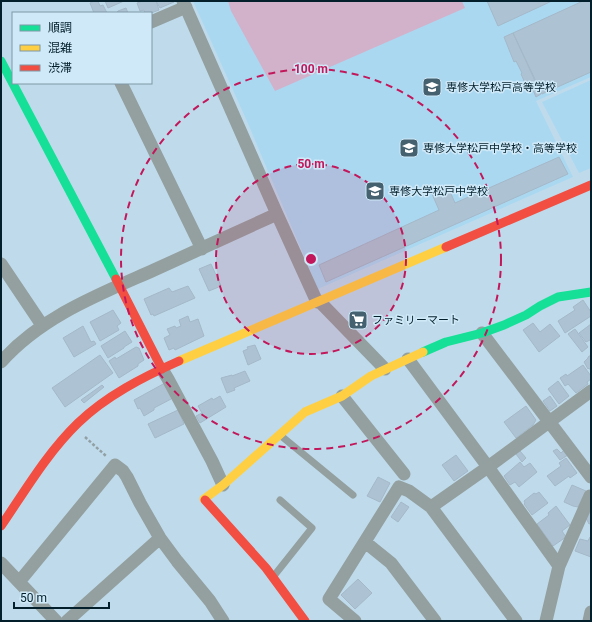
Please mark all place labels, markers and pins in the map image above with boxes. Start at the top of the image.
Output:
school or university icon: 専修大学松戸高等学校 [421,76,443,98]
place label: 専修大学松戸高等学校 [446,81,556,94]
school or university icon: 専修大学松戸中学校・高等学校 [398,137,420,159]
place label: 専修大学松戸中学校・高等学校 [423,142,577,155]
school or university icon: 専修大学松戸中学校 [364,180,386,202]
place label: 専修大学松戸中学校 [389,185,488,198]
centre of rings [304,252,318,266]
supermarket icon: ファミリーマート [347,309,369,331]
place label: ファミリーマート [372,314,460,327]

